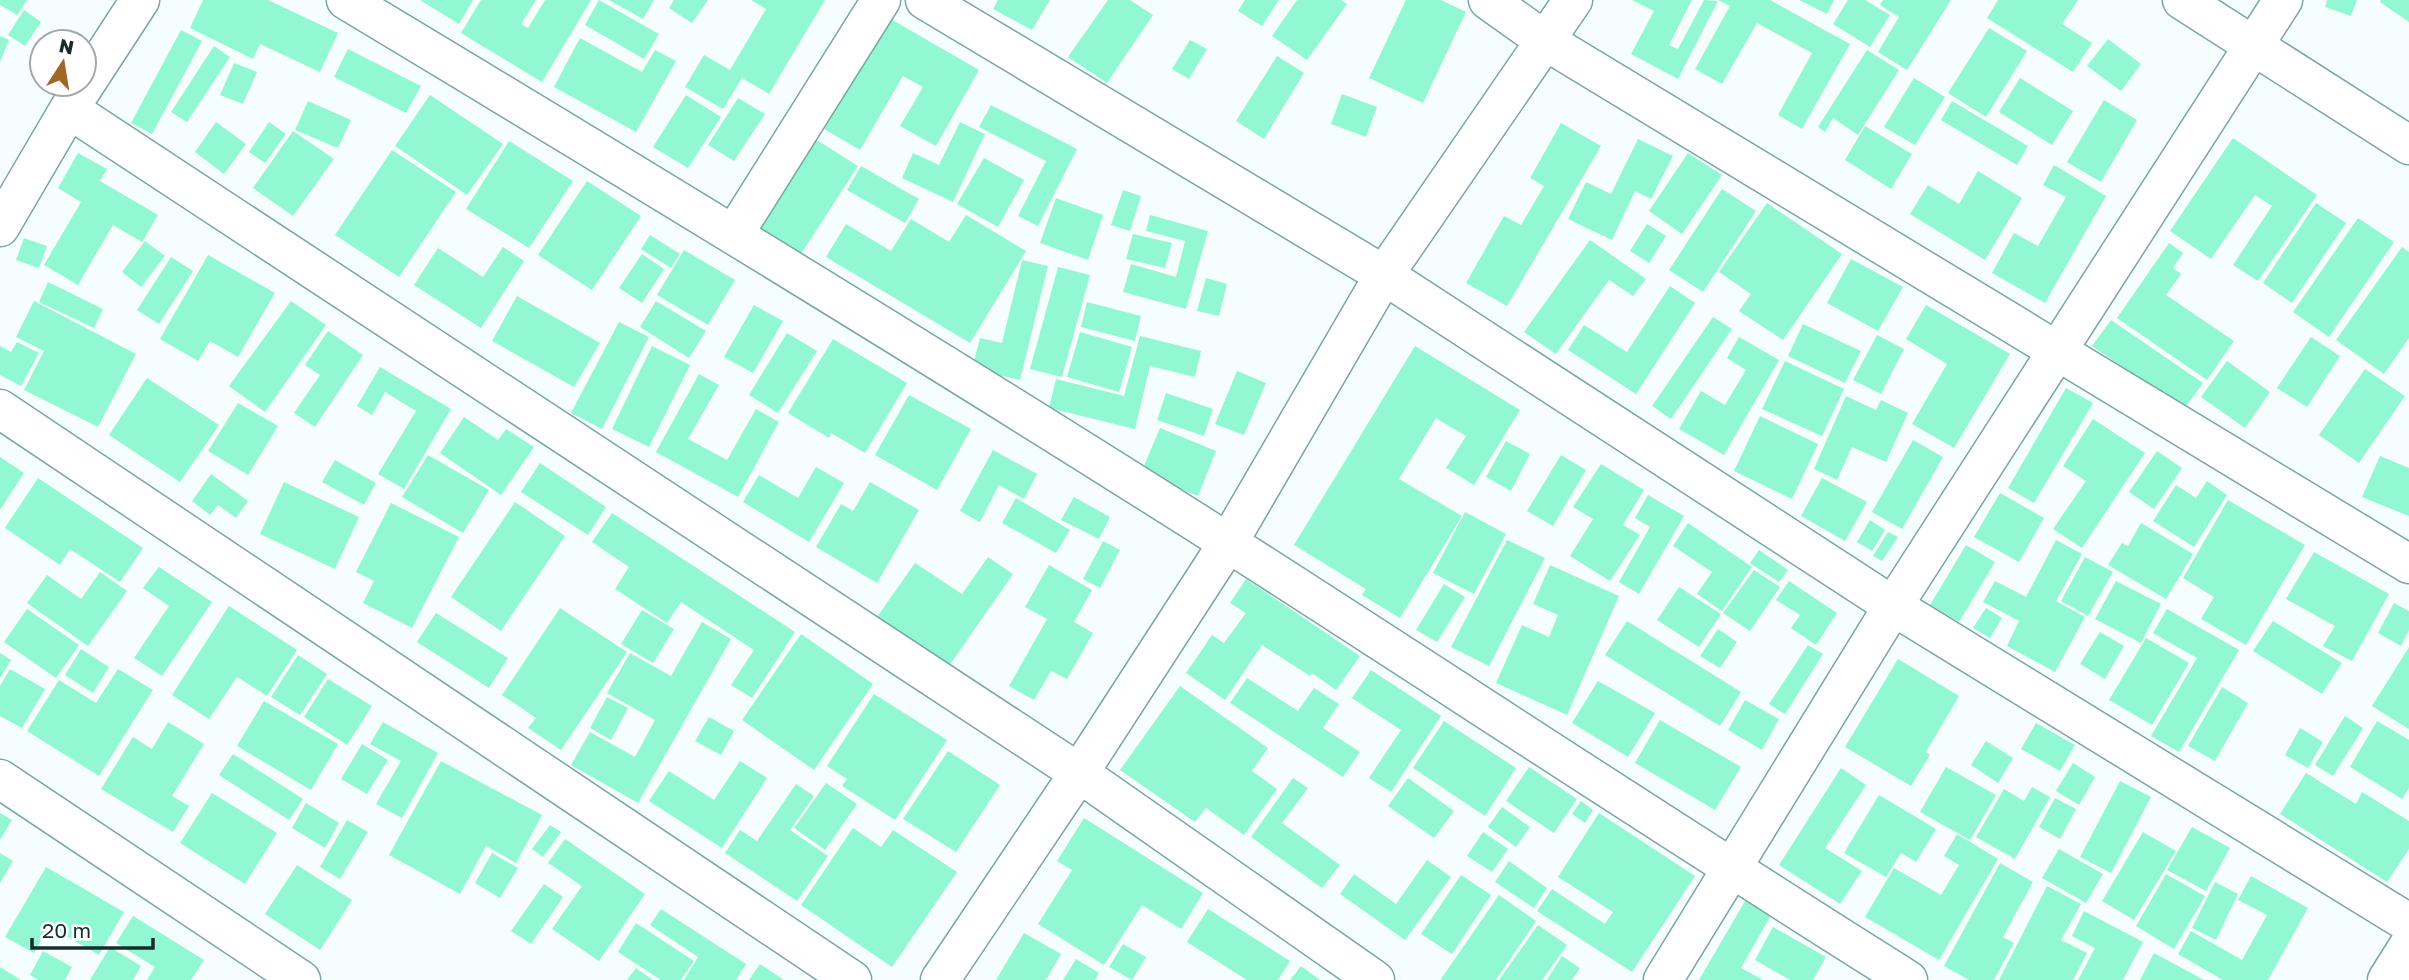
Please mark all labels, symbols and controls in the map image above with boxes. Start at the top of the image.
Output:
north arrow [28,28,98,98]
text: N [57,33,76,59]
scale bar [32,906,152,950]
text: 20 m [42,917,91,943]

